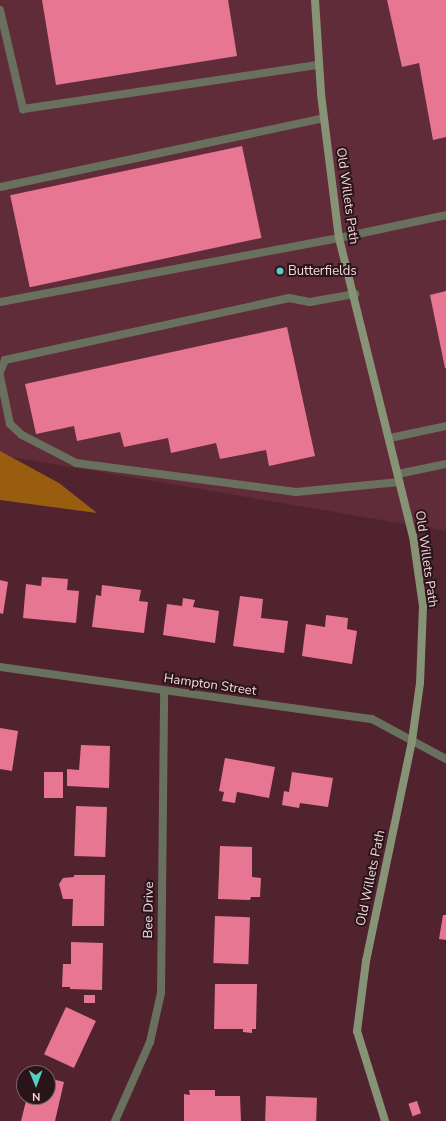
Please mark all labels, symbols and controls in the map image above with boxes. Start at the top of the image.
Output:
street label: Old Willets Path [332,147,362,245]
place label: Butterfields [288,263,357,279]
marker: Butterfields [275,266,285,276]
street label: Old Willets Path [411,510,441,608]
street label: Hampton Street [163,671,257,699]
street label: Old Willets Path [353,829,389,927]
street label: Bee Drive [141,881,157,939]
north arrow [16,1065,56,1105]
text: N [32,1089,40,1104]

